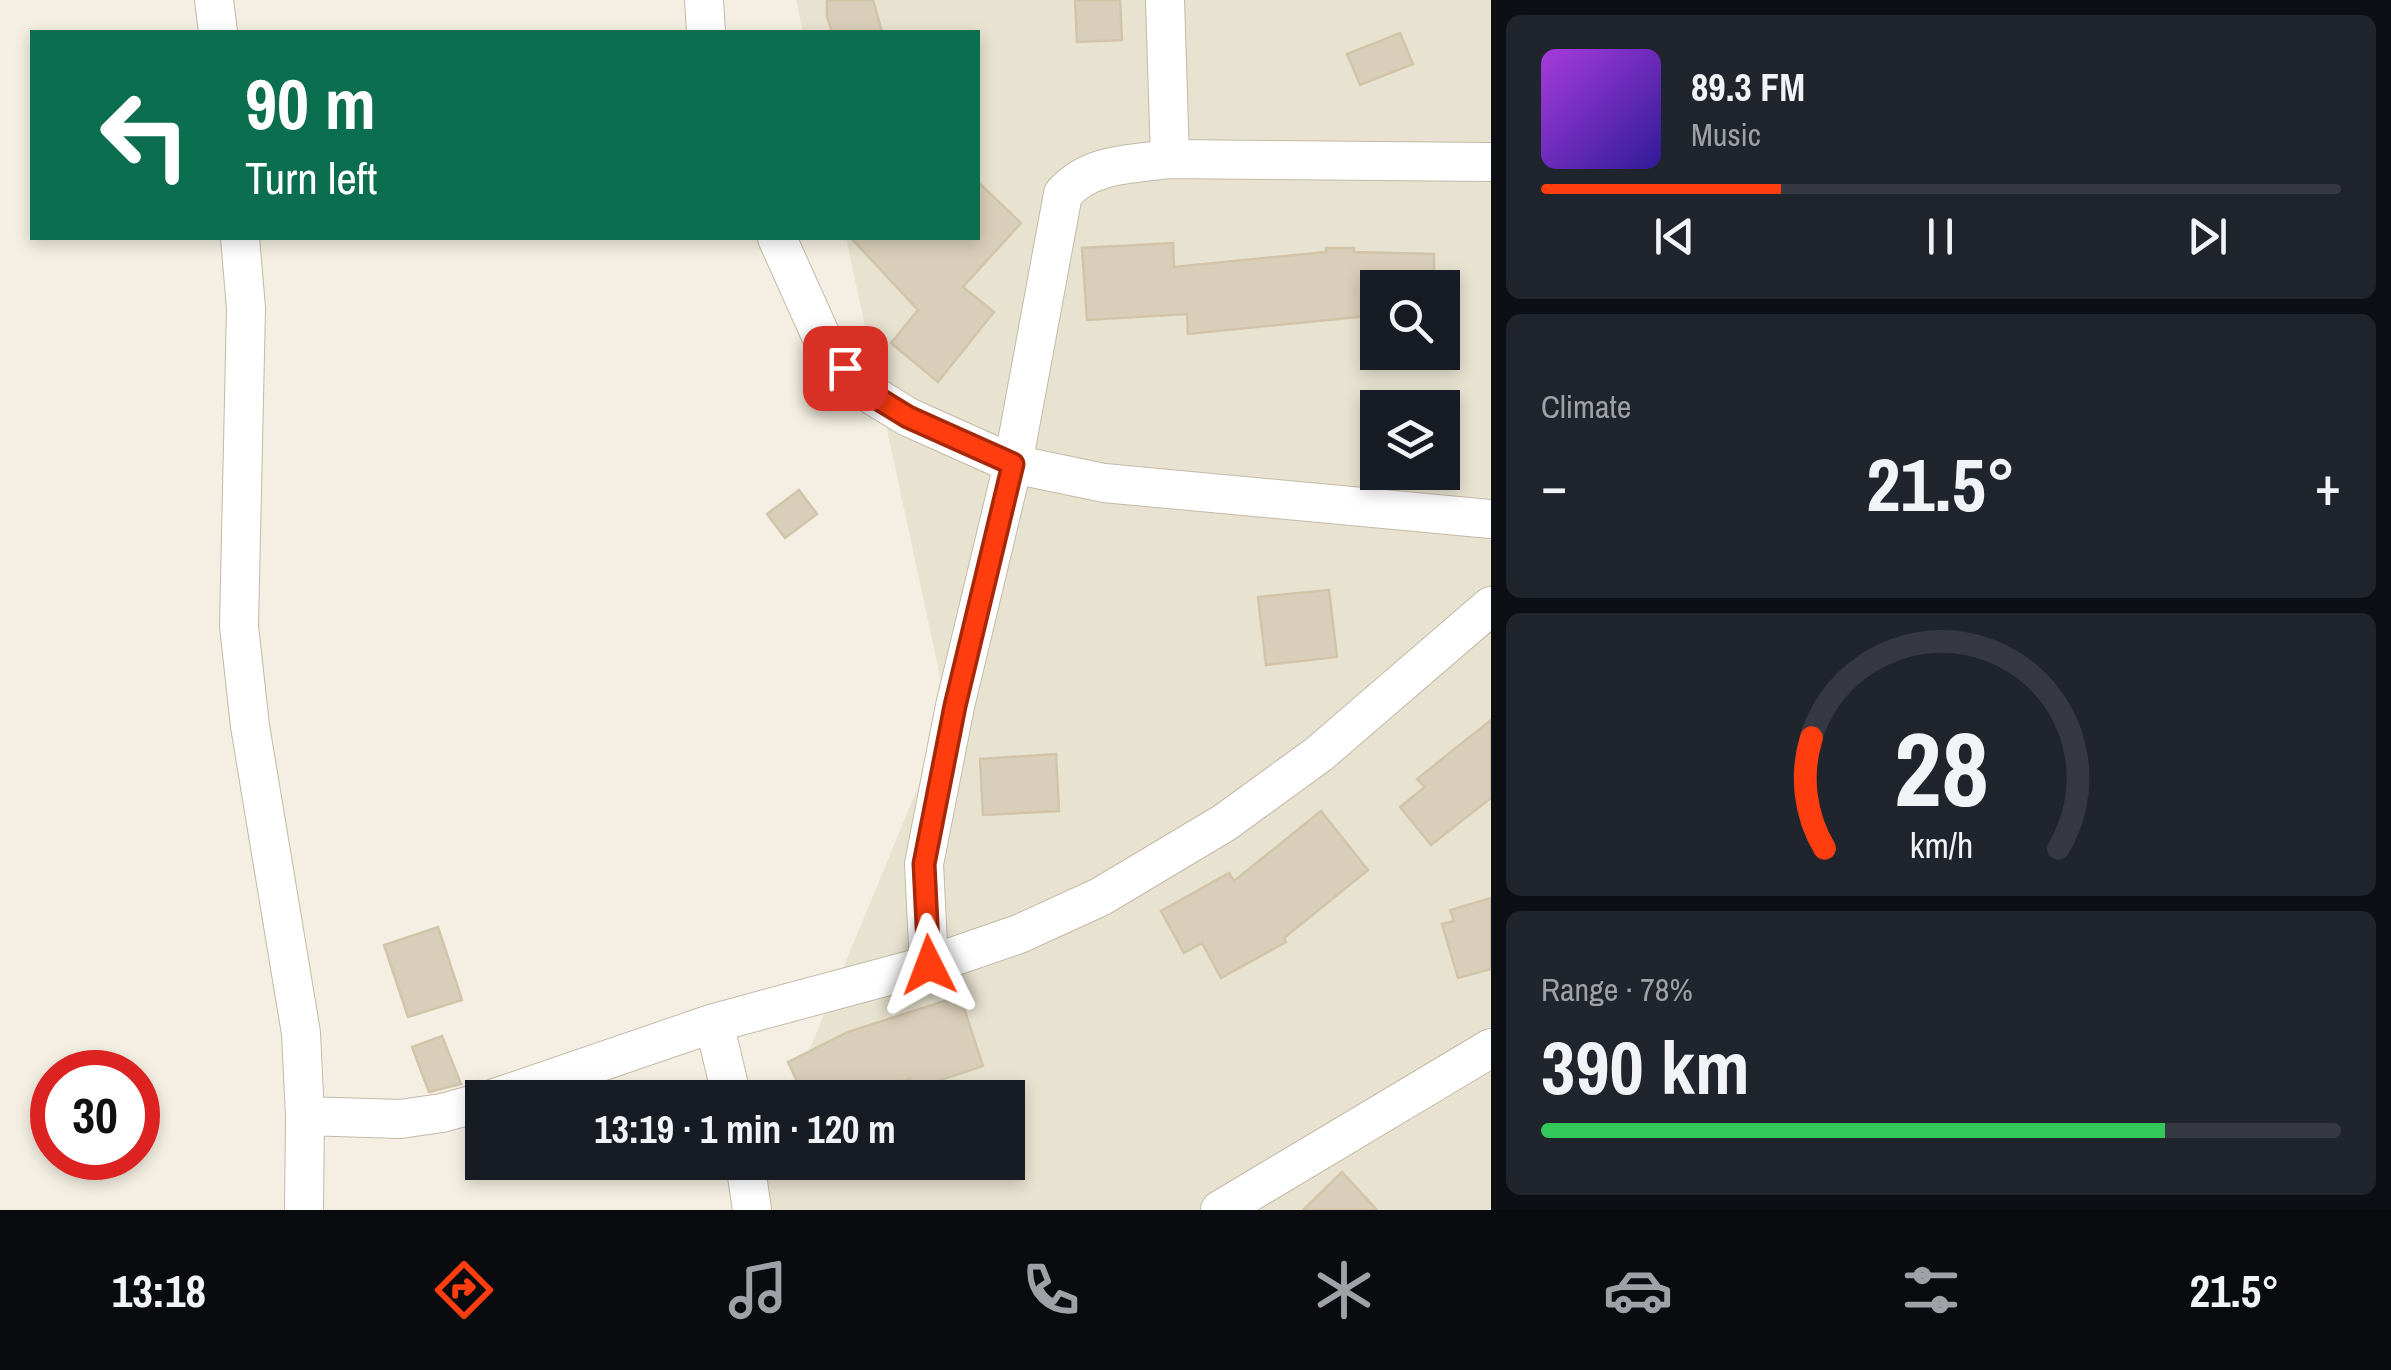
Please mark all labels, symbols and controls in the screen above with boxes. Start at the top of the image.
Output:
text: 90 m [245,57,376,151]
text: 89.3 FM [1691,62,1805,113]
icon: left [80,70,210,200]
text: Music [1691,113,1761,156]
text: Turn left [245,147,377,208]
icon: previous [1647,209,1702,264]
icon: pause [1913,209,1968,264]
icon: next [2180,209,2235,264]
map controls [1360,270,1460,490]
button: search [1360,270,1460,370]
pin [803,326,888,411]
icon: arrive [818,341,873,396]
text: Climate [1541,385,1631,428]
button: layers [1360,390,1460,490]
text: 21.5° [1866,433,2016,534]
text: − [1541,448,1567,522]
text: + [2315,448,2341,522]
text: 28 [1894,698,1988,838]
text: km/h [1909,821,1973,869]
position arrow [877,913,981,1017]
text: Range · 78% [1541,968,1693,1011]
text: 390 km [1541,1016,1750,1117]
speed limit sign: 30 [30,1050,160,1180]
text: 13:19 · 1 min · 120 m [594,1104,896,1155]
icon: directions [429,1255,499,1325]
icon: music [723,1255,793,1325]
icon: phone [1016,1255,1086,1325]
icon: climate [1309,1255,1379,1325]
icon: car [1603,1255,1673,1325]
icon: filters [1896,1255,1966,1325]
text: 13:18 [112,1260,206,1321]
text: 21.5° [2189,1260,2279,1321]

